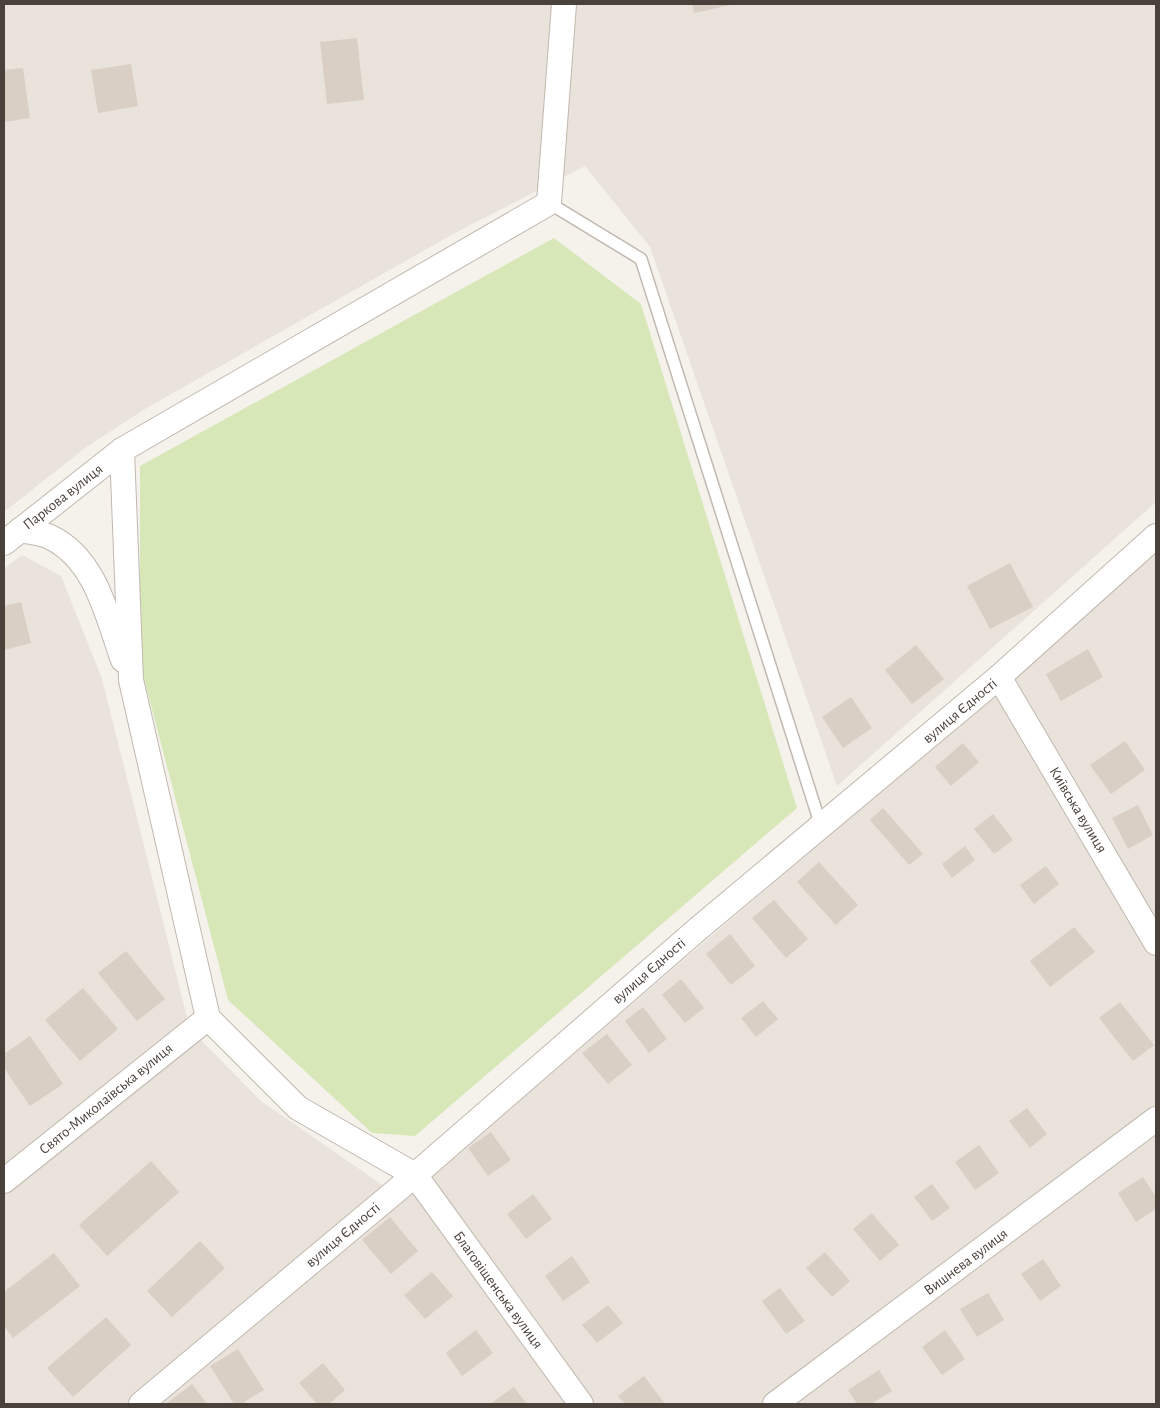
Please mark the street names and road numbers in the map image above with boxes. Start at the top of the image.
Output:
street label: Паркова вулиця [20,461,106,533]
street label: вулиця Єдності [920,676,1000,746]
street label: Київська вулиця [1046,764,1110,856]
street label: вулиця Єдності [609,935,689,1007]
street label: Свято-Миколаївська вулиця [36,1041,176,1157]
street label: вулиця Єдності [303,1200,383,1270]
street label: Вишнева вулиця [921,1226,1011,1298]
street label: Благовіщенська вулиця [450,1229,546,1351]

